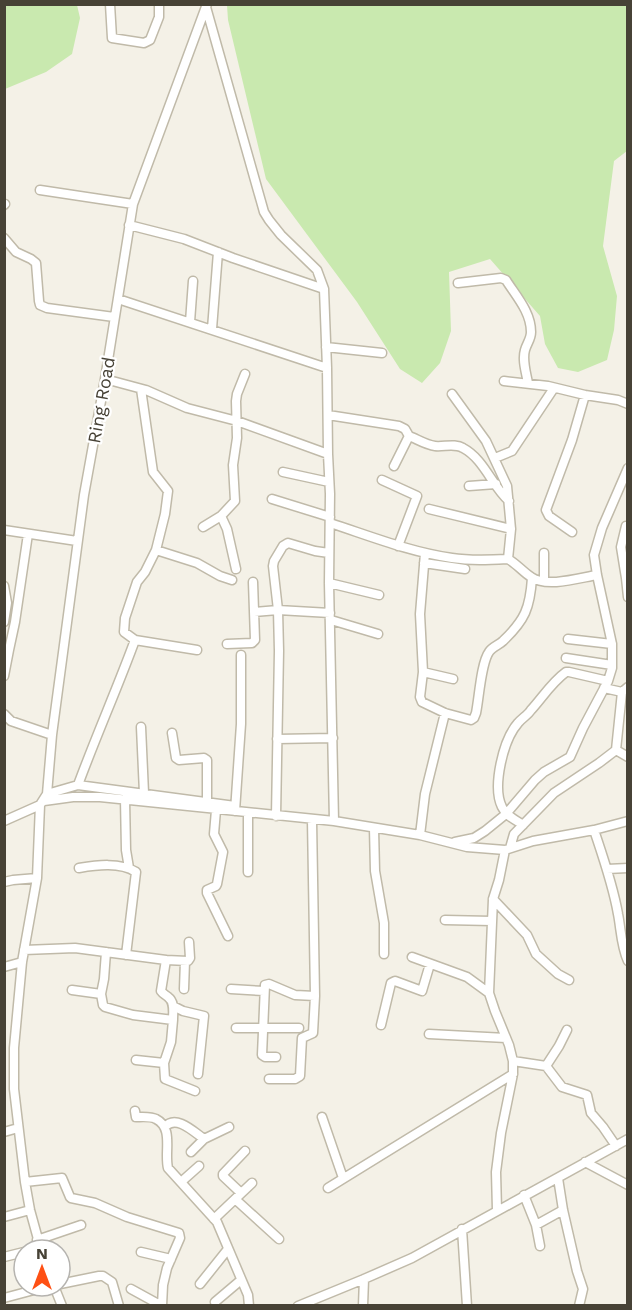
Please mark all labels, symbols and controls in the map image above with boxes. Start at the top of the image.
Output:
street label: Ring Road [83,355,119,445]
north arrow [12,1238,72,1298]
text: N [36,1244,48,1263]

